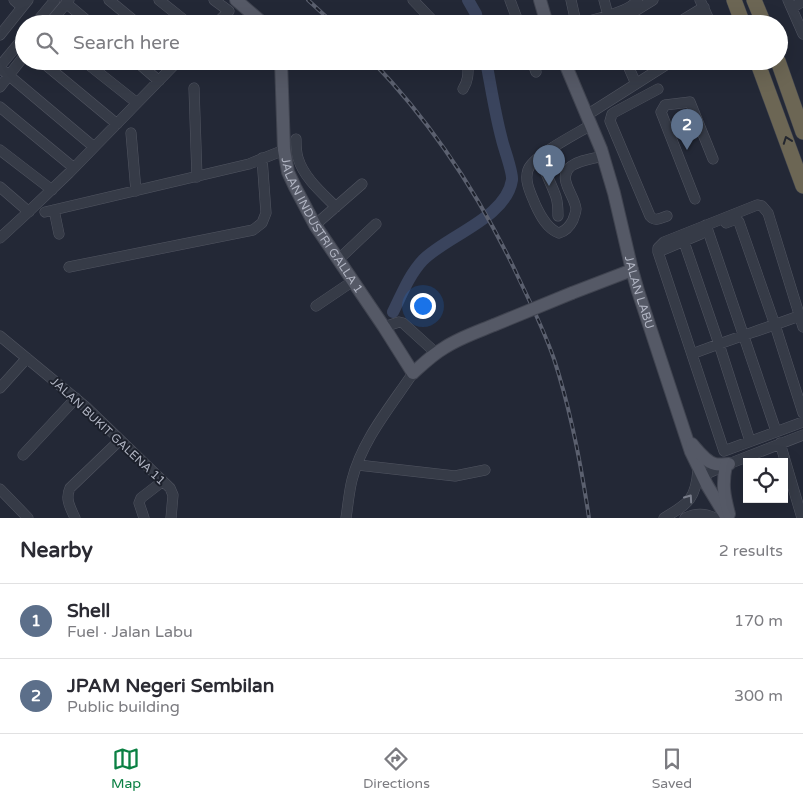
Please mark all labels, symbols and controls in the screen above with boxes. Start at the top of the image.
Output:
search box [15,15,788,70]
icon: search [33,29,61,57]
text: Search here [73,32,180,54]
pin: 2 [671,109,703,150]
one-way arrow [783,136,793,145]
pin: 1 [533,145,565,186]
street label: JALAN INDUSTRI GALLA 1 [278,156,366,296]
street label: JALAN LABU [622,254,657,331]
your location [410,293,436,319]
street label: JALAN BUKIT GALENA 11 [48,374,168,488]
map controls [743,458,788,503]
button: locate [743,458,788,503]
one-way arrow [683,494,692,504]
text: Nearby [20,538,93,563]
text: 2 results [719,541,783,561]
text: Shell [67,600,110,622]
text: 1 [31,611,41,631]
text: 170 m [734,611,783,631]
text: Fuel · Jalan Labu [67,622,193,642]
text: JPAM Negeri Sembilan [67,675,274,697]
text: 2 [31,686,41,706]
text: 300 m [734,686,783,706]
text: Public building [67,697,180,717]
tab: Map [111,745,141,792]
tab: Directions [363,745,430,792]
tab: Saved [652,745,692,792]

